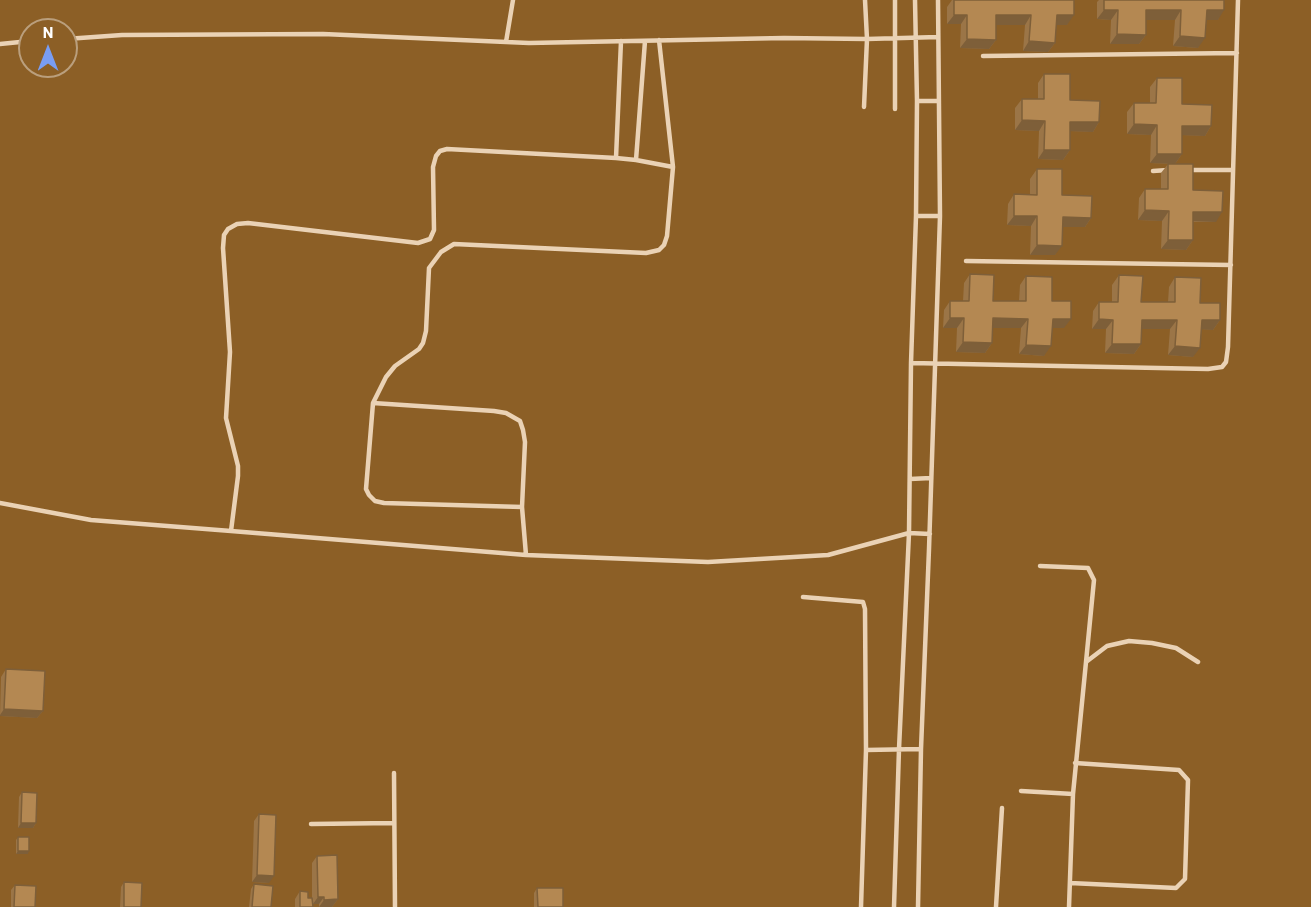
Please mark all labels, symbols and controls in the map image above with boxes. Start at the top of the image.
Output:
north arrow [18,18,78,78]
text: N [43,22,53,41]

